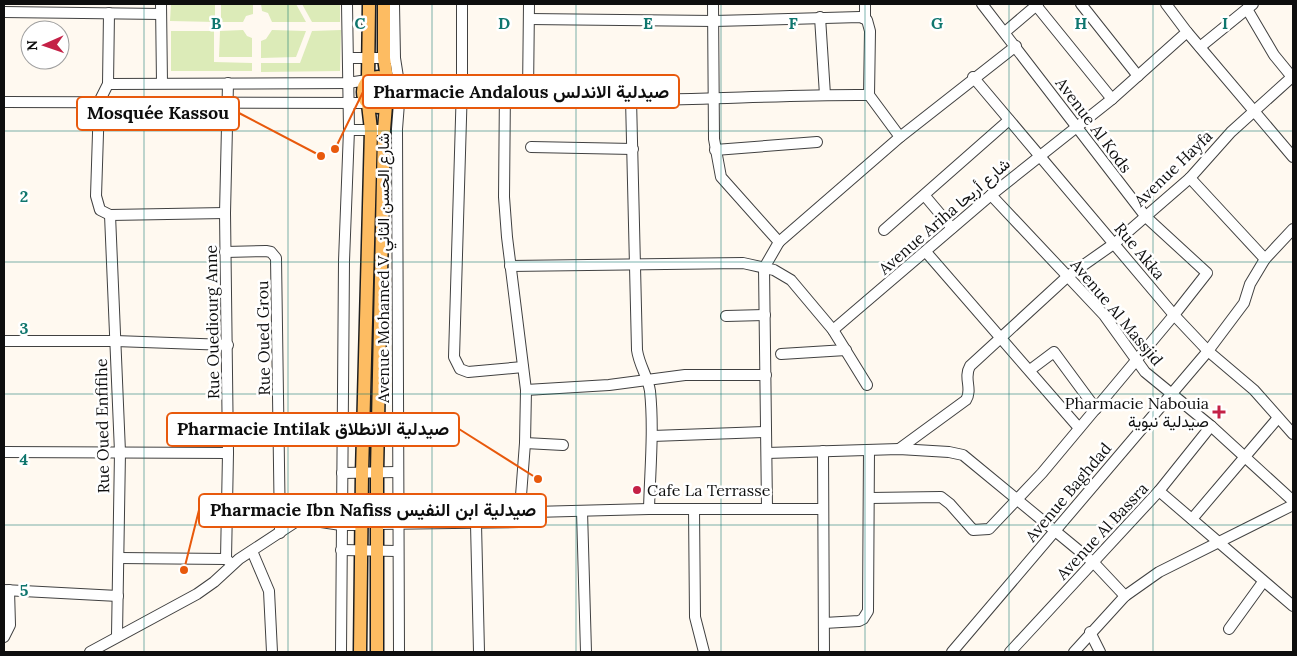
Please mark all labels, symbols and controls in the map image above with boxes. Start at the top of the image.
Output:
text: B [211,13,222,33]
text: C [354,13,366,33]
text: D [498,13,510,33]
text: E [643,13,653,33]
text: F [788,13,798,33]
text: G [931,13,943,33]
text: H [1075,13,1088,33]
text: I [1222,13,1228,33]
north arrow [20,20,70,70]
text: N [23,40,41,51]
street label: Avenue Al Kods [1051,73,1136,177]
callout: Pharmacie Andalous صيدلية الاندلس [363,75,679,108]
text: Pharmacie Andalous صيدلية الاندلس [373,80,669,103]
callout: Mosquée Kassou [77,97,239,130]
text: Mosquée Kassou [87,101,229,124]
street label: Avenue Hayfa [1129,126,1216,211]
street label: Avenue Mohamed V شارع الحسن الثاني [373,133,397,404]
street label: Avenue Ariha شارع أريحا [873,153,1015,281]
text: 2 [20,186,28,206]
street label: Rue Akka [1111,219,1169,283]
street label: Rue Ouediourg Anne [201,244,223,399]
street label: Avenue Al Massjid [1066,254,1168,370]
street label: Rue Oued Grou [252,280,274,396]
text: 3 [20,318,29,338]
street label: Rue Oued Enfifihe [91,358,113,494]
place label: Pharmacie Nabouia صيدلية نبوية [1065,393,1209,432]
marker: Pharmacie Nabouia صيدلية نبوية [1213,406,1225,418]
callout: Pharmacie Intilak صيدلية الانطلاق [167,413,459,446]
text: Pharmacie Intilak صيدلية الانطلاق [177,417,449,440]
street label: Avenue Baghdad [1020,438,1115,546]
text: 4 [20,449,29,469]
street label: Avenue Al Bassra [1051,478,1152,584]
place label: Cafe La Terrasse [647,480,771,500]
marker: Cafe La Terrasse [631,484,643,496]
callout: Pharmacie Ibn Nafiss صيدلية ابن النفيس [199,494,546,527]
text: Pharmacie Ibn Nafiss صيدلية ابن النفيس [210,498,536,521]
text: 5 [20,580,29,600]

